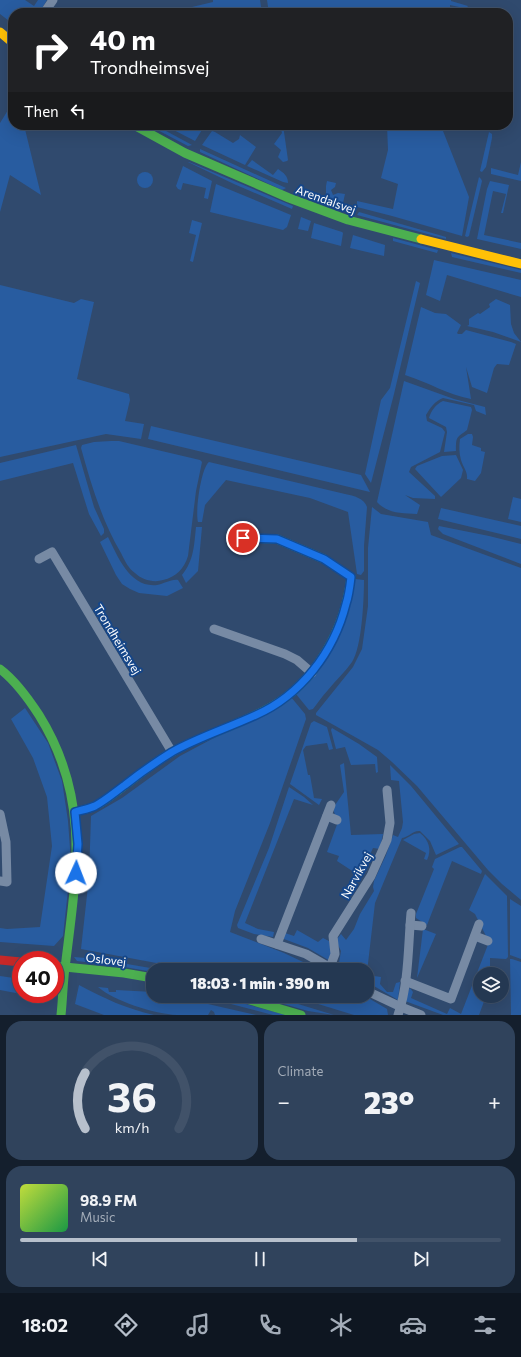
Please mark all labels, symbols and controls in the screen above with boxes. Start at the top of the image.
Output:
text: 40 m [90,22,156,56]
icon: right [24,24,76,76]
text: Trondheimsvej [90,56,210,78]
icon: left [67,100,89,122]
text: Then [24,102,59,120]
street label: Arendalsvej [294,182,358,216]
pin [226,521,260,555]
icon: arrive [232,527,254,549]
street label: Trondheimsvej [91,601,145,677]
street label: Narvikvej [337,849,375,901]
position arrow [55,852,97,894]
street label: Oslovej [85,950,127,968]
speed limit sign: 40 [12,951,64,1003]
map controls [473,967,509,1003]
button: layers [473,967,509,1003]
text: 18:03 · 1 min · 390 m [190,974,330,992]
text: Climate [278,1063,323,1079]
text: 36 [107,1069,157,1120]
text: 23° [364,1083,414,1120]
text: − [278,1088,290,1115]
text: + [488,1088,501,1115]
text: km/h [114,1117,149,1135]
text: 98.9 FM [80,1191,137,1209]
text: Music [80,1209,115,1225]
icon: previous [89,1248,111,1270]
icon: pause [249,1248,271,1270]
icon: next [410,1248,432,1270]
icon: directions [112,1311,140,1339]
icon: music [184,1311,212,1339]
icon: phone [256,1311,284,1339]
icon: climate [327,1311,355,1339]
icon: car [399,1311,427,1339]
icon: filters [471,1311,499,1339]
text: 18:02 [22,1314,68,1336]

